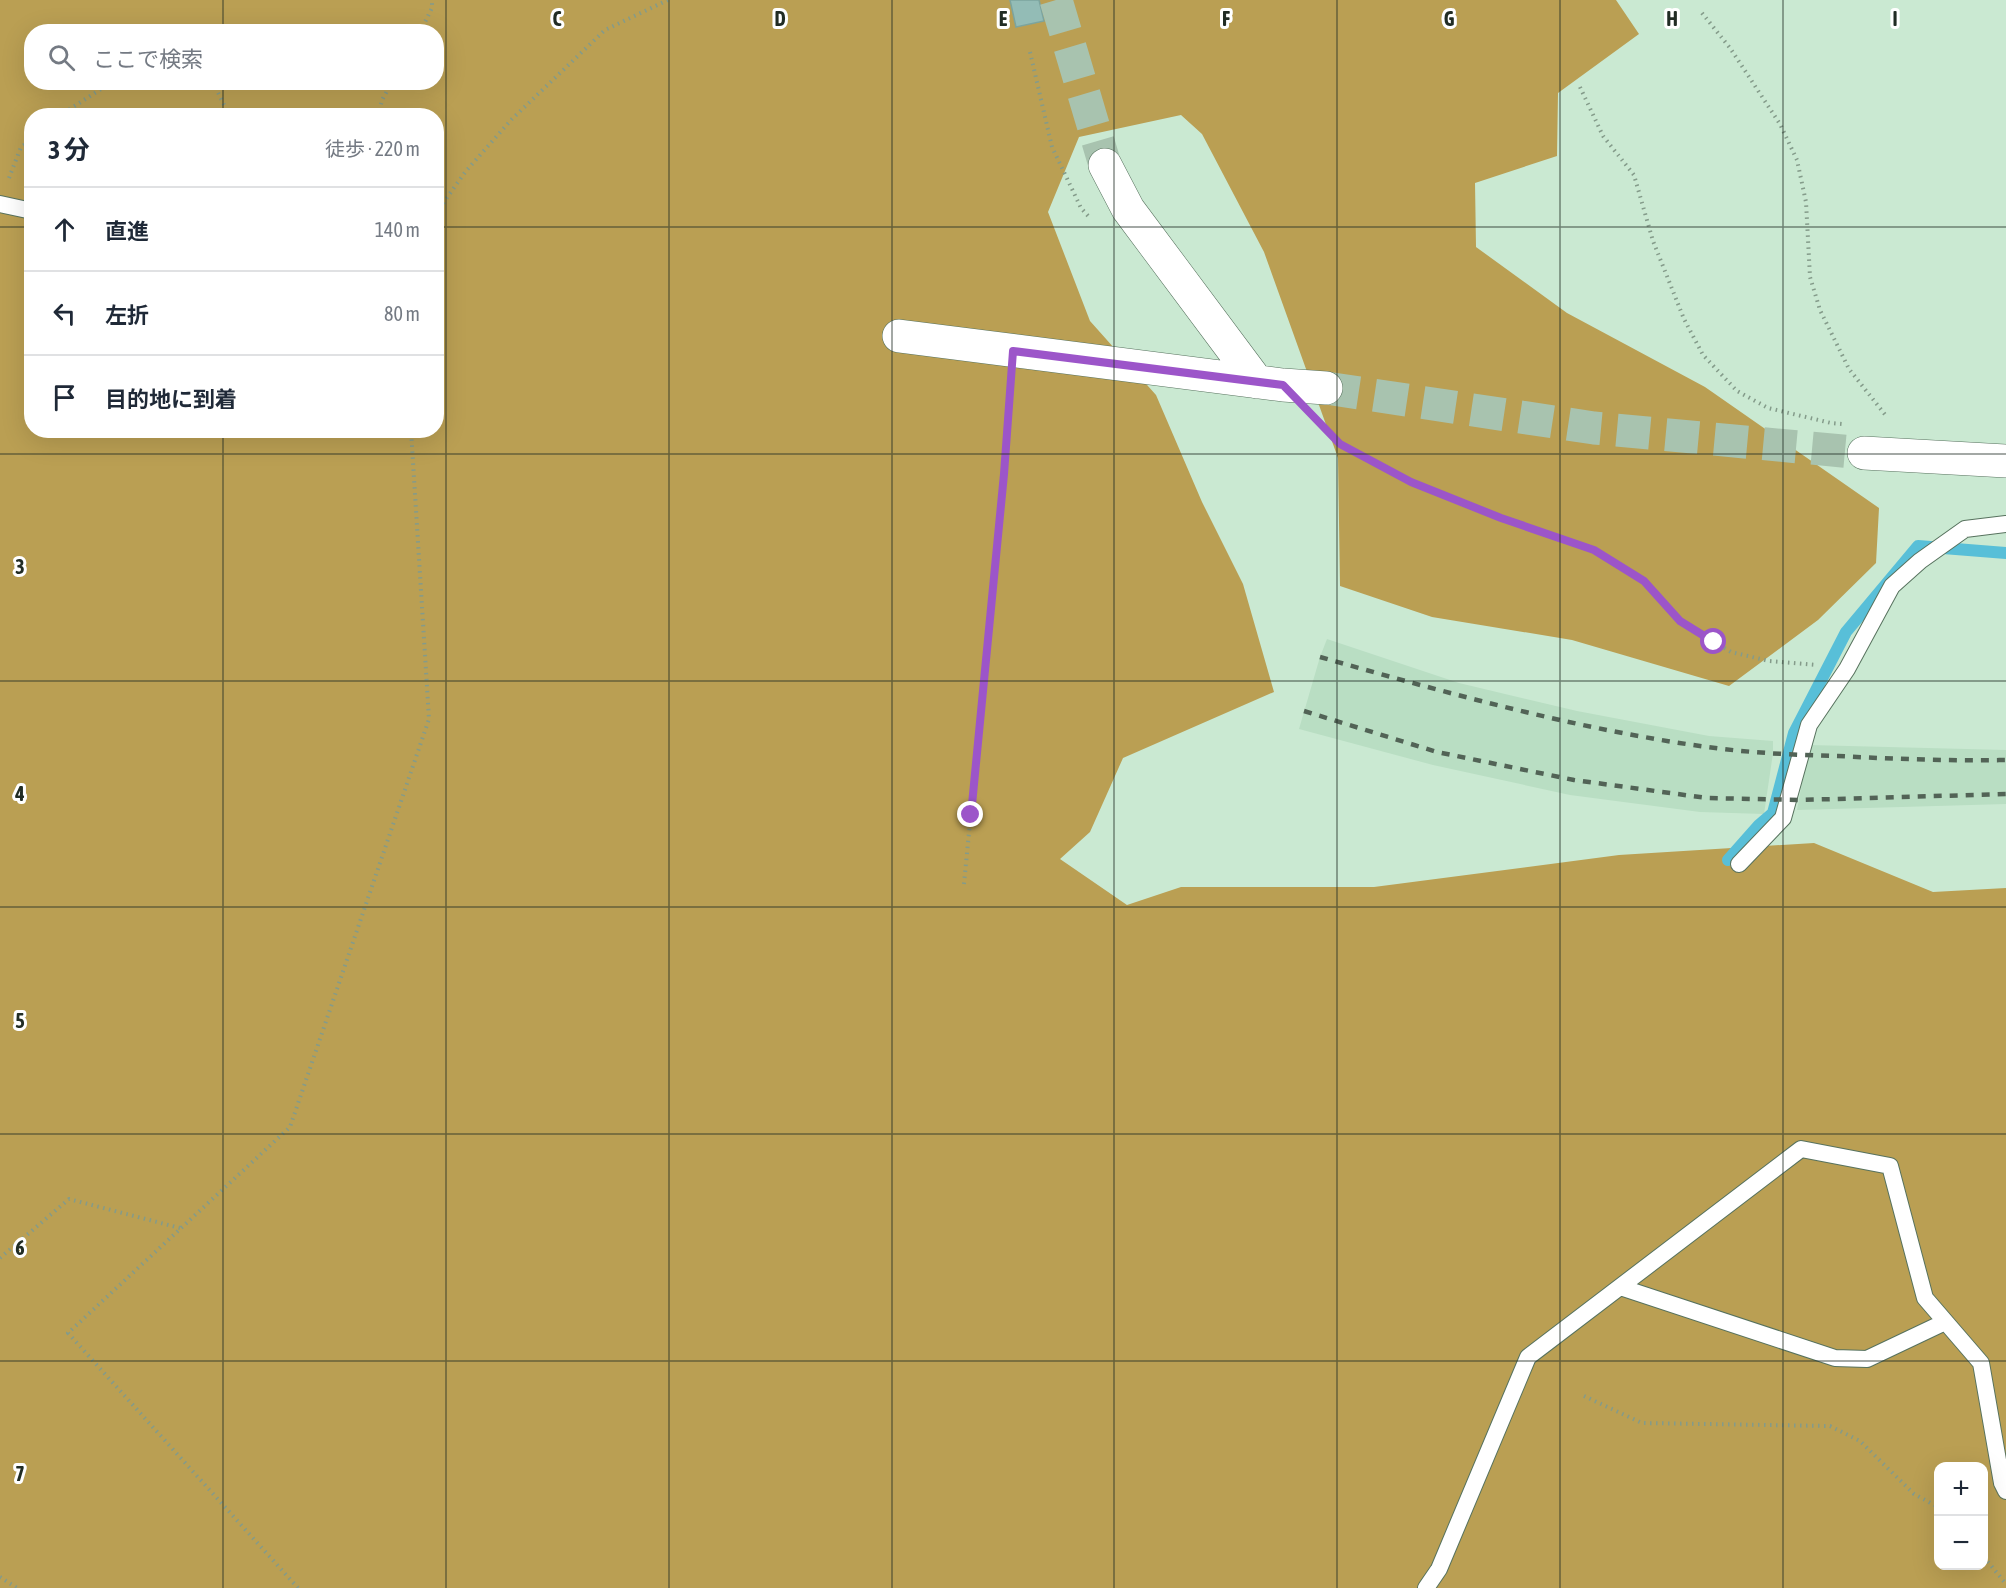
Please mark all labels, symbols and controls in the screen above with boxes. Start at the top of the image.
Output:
text: C [553,7,562,30]
text: D [774,7,786,30]
text: E [999,7,1008,30]
text: F [1222,7,1230,30]
text: G [1444,7,1455,30]
text: H [1666,7,1678,30]
text: I [1892,7,1898,30]
search box [24,24,444,90]
icon: search [45,41,78,74]
text: ここで検索 [93,46,203,72]
text: 3 分 [48,135,90,165]
text: 徒歩 · 220 m [325,137,420,160]
icon: ahead [48,213,81,246]
text: 直進 [105,218,149,244]
text: 140 m [375,218,420,241]
icon: left [48,297,81,330]
text: 左折 [105,302,149,328]
text: 80 m [384,302,420,325]
icon: arrive [48,381,81,414]
text: 目的地に到着 [105,386,237,412]
text: 3 [15,555,25,578]
route start [1700,628,1726,654]
text: 4 [14,782,25,805]
route end [957,801,983,827]
text: 5 [15,1009,25,1032]
text: 6 [15,1236,25,1259]
text: 7 [15,1462,25,1485]
map controls [1934,1462,1988,1570]
button: + [1934,1462,1988,1516]
button: − [1934,1516,1988,1570]

